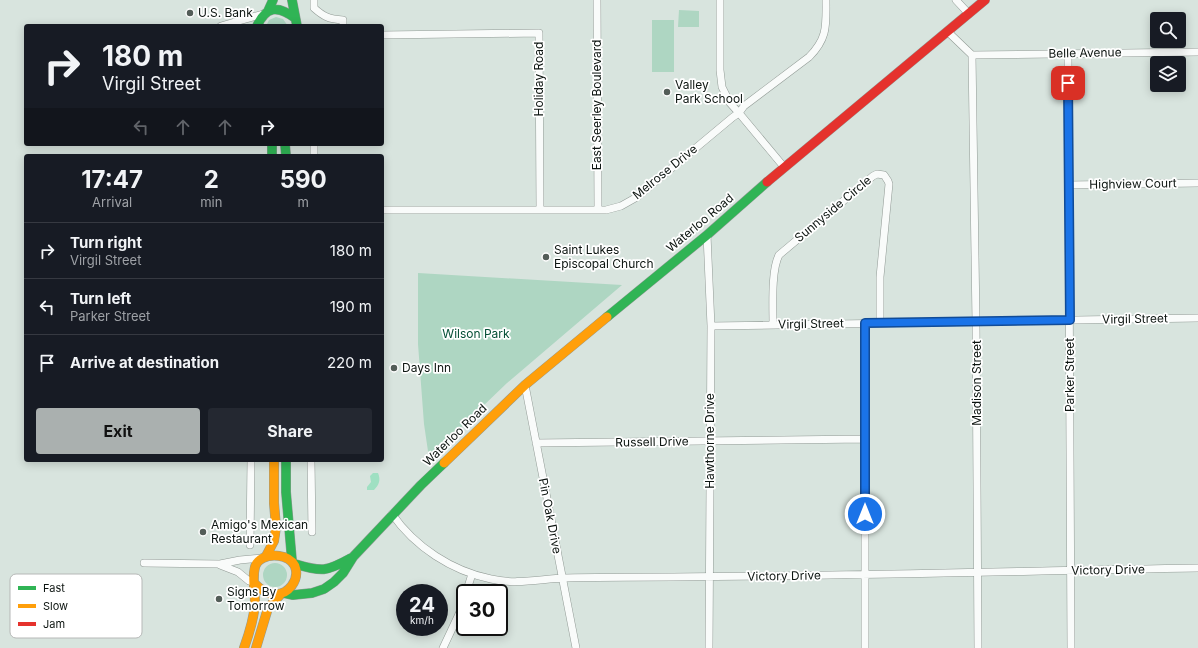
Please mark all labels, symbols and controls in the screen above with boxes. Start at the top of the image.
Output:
place label: U.S. Bank [198,5,253,20]
marker: U.S. Bank [185,8,195,18]
map controls [1150,12,1186,92]
button: search [1150,12,1186,48]
text: 180 m [102,39,183,73]
icon: right [36,40,88,92]
street label: East Seerley Boulevard [589,40,604,170]
street label: Holiday Road [531,42,546,116]
street label: Belle Avenue [1048,44,1122,61]
button: layers [1150,56,1186,92]
pin [1051,66,1085,100]
icon: arrive [1057,72,1079,94]
text: Virgil Street [102,73,201,94]
place label: Valley Park School [675,77,743,106]
marker: Valley Park School [662,87,672,97]
icon: left [130,116,152,138]
icon: ahead [172,116,194,138]
icon: ahead [214,116,236,138]
icon: right [256,116,278,138]
street label: Melrose Drive [629,141,700,202]
text: 17:47 [81,165,143,194]
text: 2 [204,165,219,194]
text: 590 [280,165,327,194]
street label: Sunnyside Circle [791,172,874,245]
street label: Highview Court [1089,175,1177,192]
street label: Waterloo Road [663,190,736,255]
text: Arrival [92,194,132,210]
text: min [200,194,222,210]
text: m [297,194,309,210]
text: Turn right [70,233,142,252]
icon: right [36,240,58,262]
text: 180 m [330,241,372,260]
place label: Saint Lukes Episcopal Church [554,242,654,271]
text: Virgil Street [70,252,141,268]
marker: Saint Lukes Episcopal Church [541,252,551,262]
text: Turn left [70,289,131,308]
icon: left [36,296,58,318]
text: 190 m [330,297,372,316]
text: Parker Street [70,308,150,324]
street label: Virgil Street [1102,310,1168,327]
street label: Virgil Street [778,315,844,332]
park label: Wilson Park [442,326,510,341]
street label: Parker Street [1062,338,1077,412]
street label: Madison Street [969,340,984,426]
icon: arrive [36,352,58,374]
text: Arrive at destination [70,353,219,372]
text: 220 m [327,353,372,372]
place label: Days Inn [402,360,451,375]
marker: Days Inn [389,363,399,373]
street label: Hawthorne Drive [702,393,717,489]
street label: Waterloo Road [420,400,490,469]
button: Exit [36,408,200,454]
button: Share [208,408,372,454]
street label: Russell Drive [615,433,689,450]
street label: Pin Oak Drive [536,477,565,555]
position arrow [844,493,886,535]
place label: Amigo's Mexican Restaurant [211,517,308,546]
marker: Amigo's Mexican Restaurant [198,527,208,537]
street label: Victory Drive [1071,561,1145,578]
street label: Victory Drive [747,567,821,584]
legend [10,574,142,638]
text: Fast [43,581,65,595]
place label: Signs By Tomorrow [227,584,285,613]
speed limit sign: 30 [456,584,508,636]
text: 24 [409,593,435,617]
marker: Signs By Tomorrow [214,594,224,604]
text: Slow [43,599,68,613]
text: km/h [410,614,434,626]
text: Jam [43,617,65,631]

